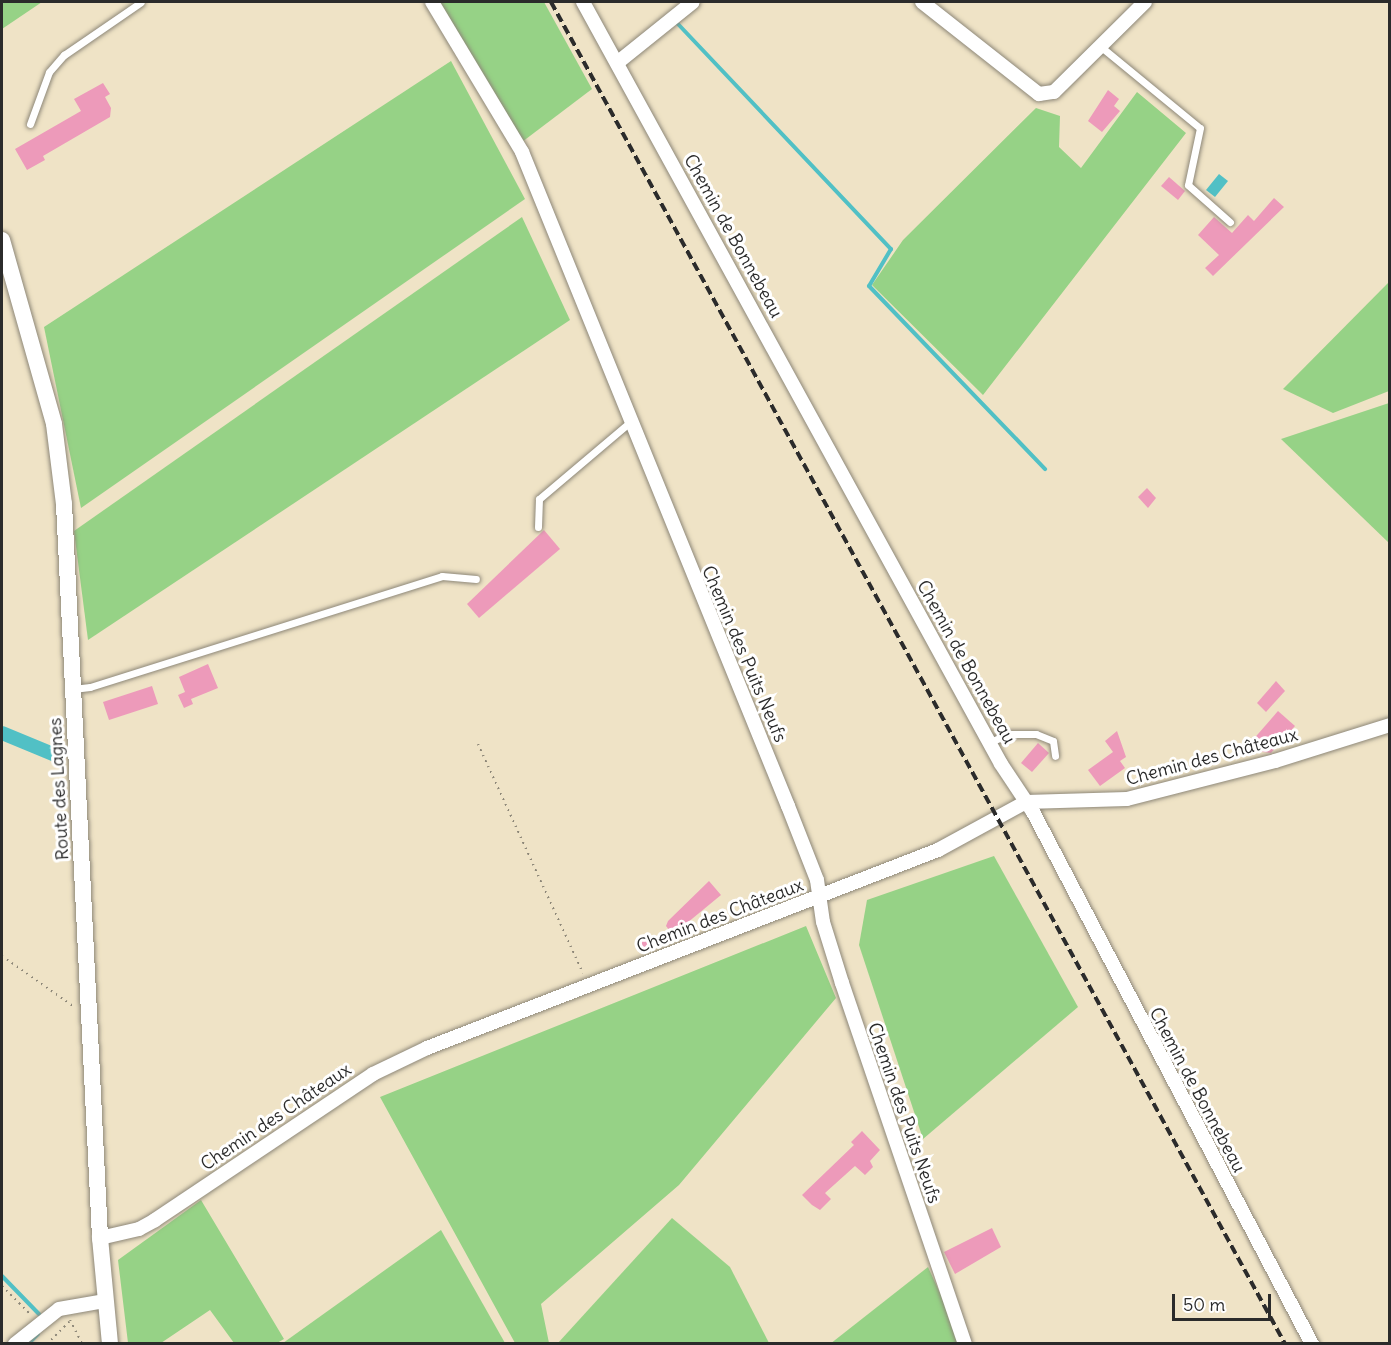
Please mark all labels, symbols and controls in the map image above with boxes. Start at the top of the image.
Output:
street label: Chemin de Bonnebeau [679,150,787,322]
street label: Chemin des Puits Neufs [697,563,791,745]
street label: Chemin de Bonnebeau [912,576,1020,748]
street label: Route des Lagnes [44,717,74,861]
street label: Chemin des Châteaux [1124,724,1300,790]
street label: Chemin des Châteaux [634,874,806,958]
street label: Chemin de Bonnebeau [1144,1004,1250,1176]
street label: Chemin des Puits Neufs [863,1020,945,1206]
street label: Chemin des Châteaux [197,1059,355,1175]
scale bar [1175,1282,1274,1320]
text: 50 m [1183,1293,1225,1316]

